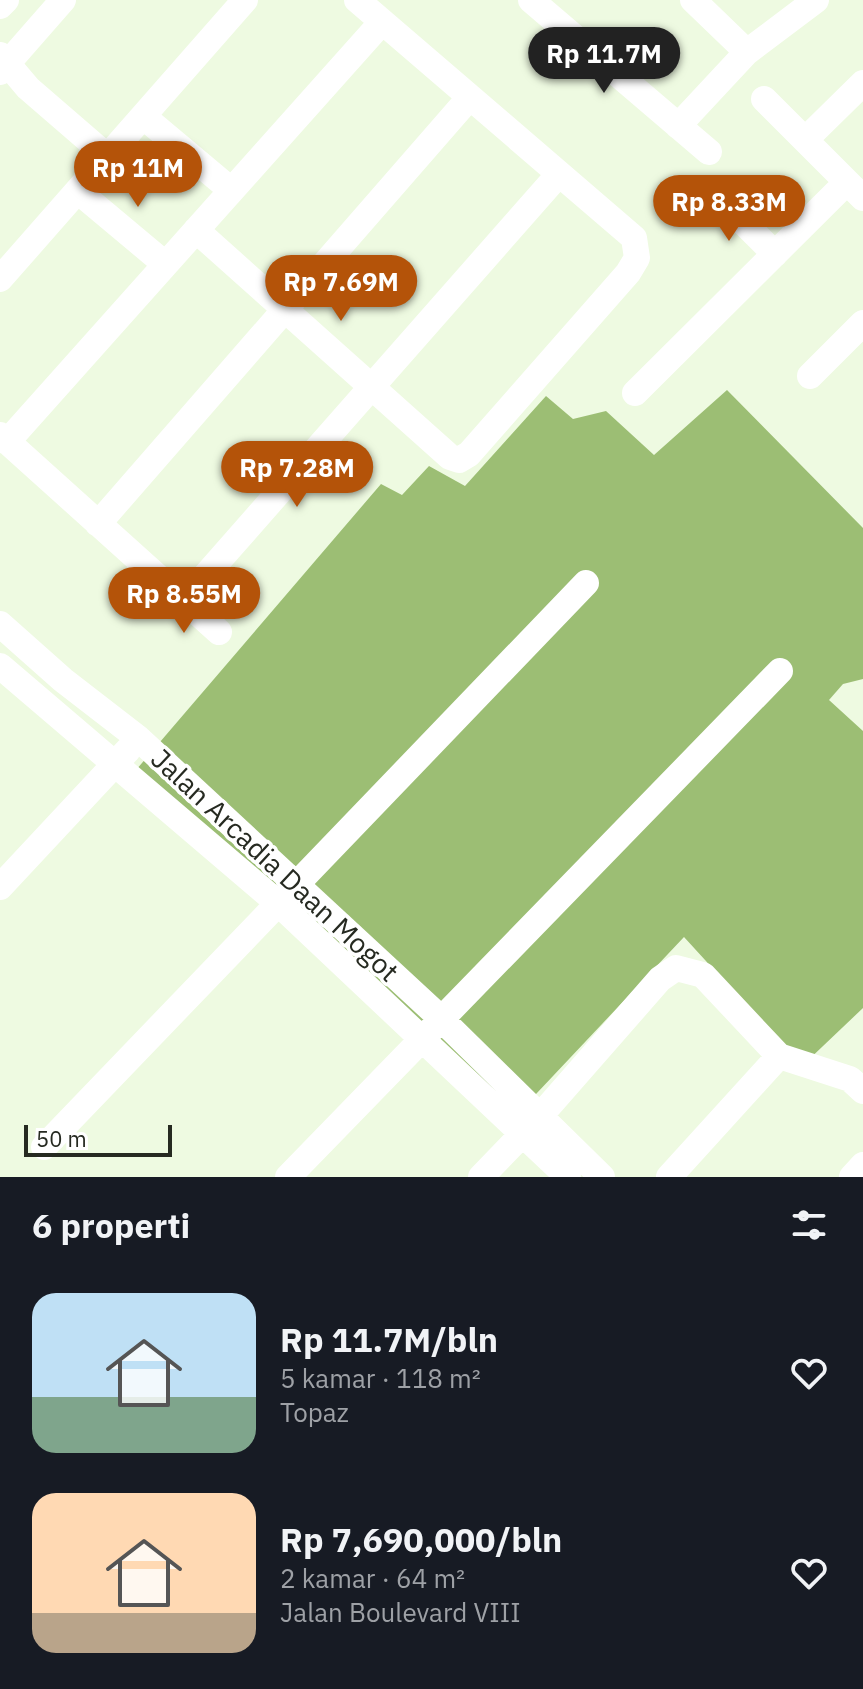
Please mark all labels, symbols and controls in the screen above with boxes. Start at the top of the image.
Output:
pin: Rp 11.7M [521,27,687,95]
text: Rp 11.7M [546,36,662,70]
pin: Rp 11M [73,141,203,209]
text: Rp 11M [92,150,184,184]
pin: Rp 8.33M [646,175,812,243]
text: Rp 8.33M [671,184,787,218]
pin: Rp 7.69M [258,255,424,323]
text: Rp 7.69M [283,264,399,298]
pin: Rp 7.28M [214,441,380,509]
text: Rp 7.28M [239,450,355,484]
pin: Rp 8.55M [101,567,267,635]
text: Rp 8.55M [126,576,242,610]
street label: Jalan Arcadia Daan Mogot [144,740,407,989]
scale bar [24,1121,172,1157]
text: 50 m [36,1124,87,1153]
text: 6 properti [32,1203,190,1247]
icon: filters [787,1203,831,1247]
text: Rp 11.7M/bln [280,1317,498,1361]
icon: home [96,1325,192,1421]
icon: heart [787,1351,831,1395]
text: 5 kamar · 118 m² [280,1361,481,1395]
text: Topaz [280,1395,349,1429]
text: Rp 7,690,000/bln [280,1517,562,1561]
icon: home [96,1525,192,1621]
icon: heart [787,1551,831,1595]
text: 2 kamar · 64 m² [280,1561,465,1595]
text: Jalan Boulevard VIII [280,1595,521,1629]

